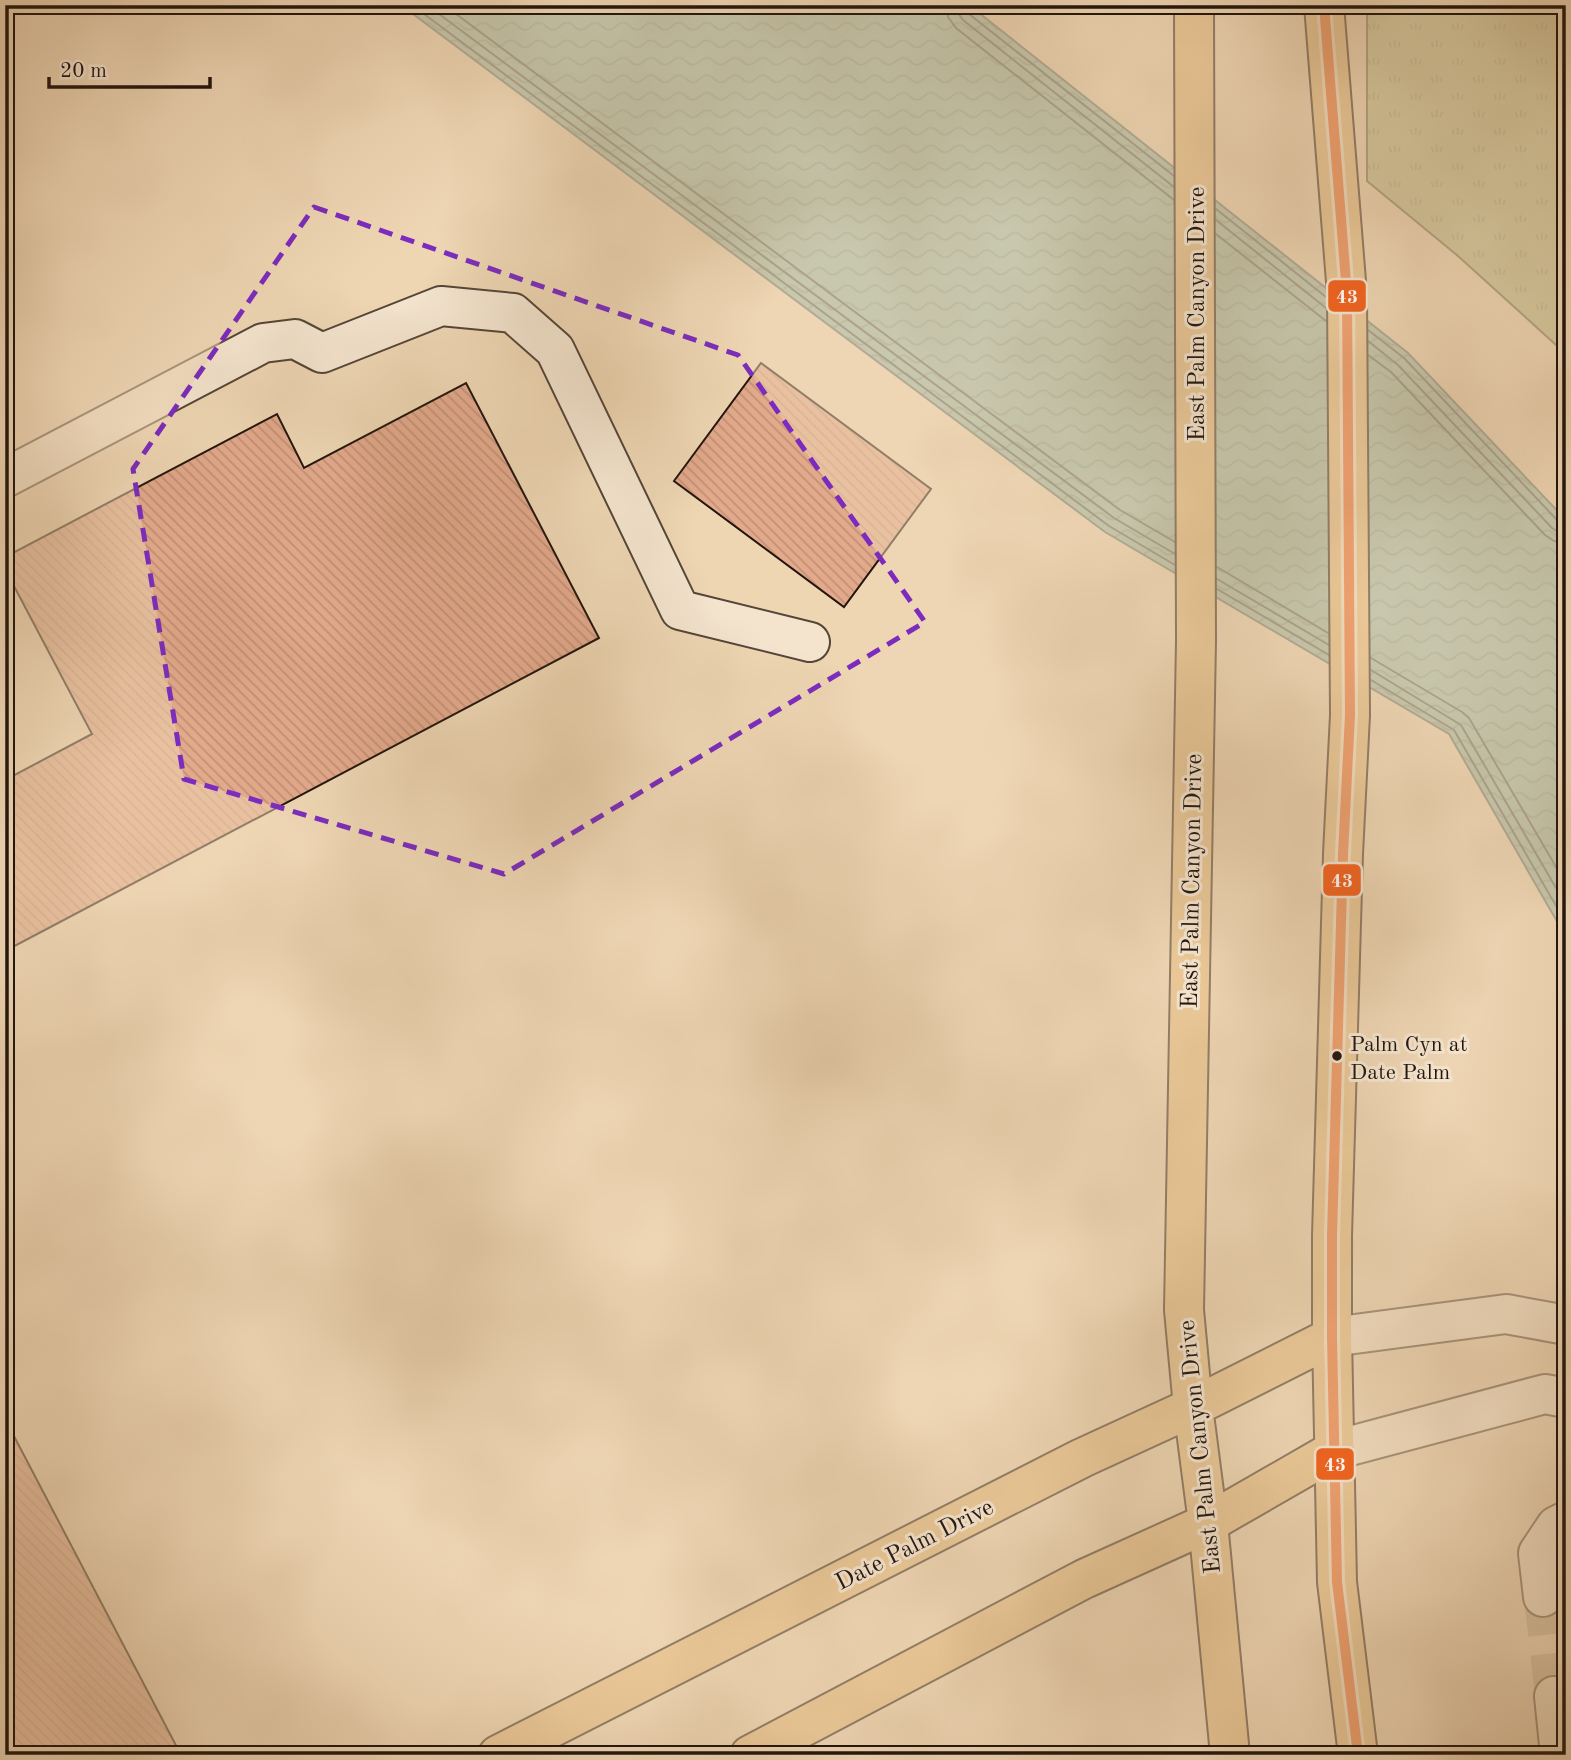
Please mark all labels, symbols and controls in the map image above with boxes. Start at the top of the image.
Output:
scale bar [49,46,210,90]
text: 20 m [60,61,107,82]
street label: East Palm Canyon Drive [1186,186,1210,442]
line badge: 43 [1327,279,1367,313]
text: 43 [1336,289,1358,308]
street label: East Palm Canyon Drive [1179,753,1207,1009]
line badge: 43 [1322,863,1362,897]
text: 43 [1331,873,1353,892]
place label: Palm Cyn at Date Palm [1350,1034,1467,1084]
marker: Palm Cyn at Date Palm [1330,1049,1344,1063]
street label: East Palm Canyon Drive [1176,1319,1226,1575]
line badge: 43 [1315,1447,1355,1481]
text: 43 [1324,1457,1346,1476]
street label: Date Palm Drive [832,1496,998,1596]

